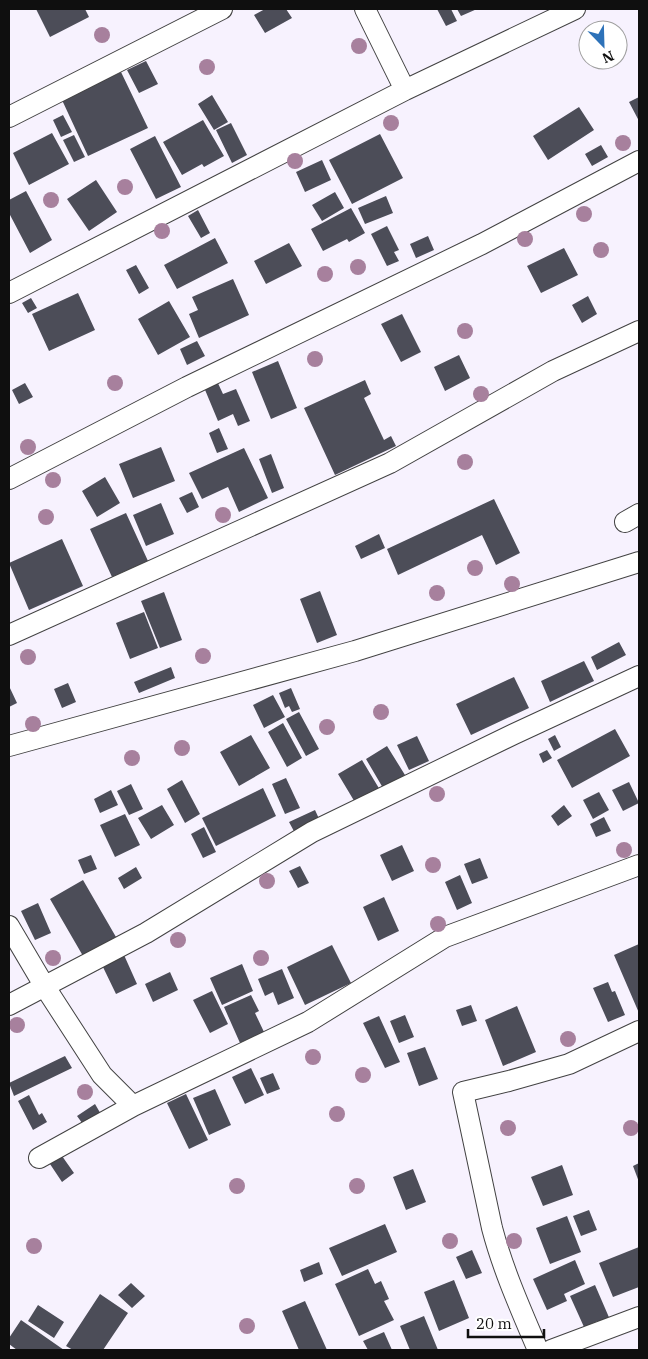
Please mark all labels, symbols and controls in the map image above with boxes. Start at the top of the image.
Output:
north arrow [578,20,628,70]
text: N [599,47,617,67]
scale bar [468,1306,544,1338]
text: 20 m [476,1314,512,1333]

